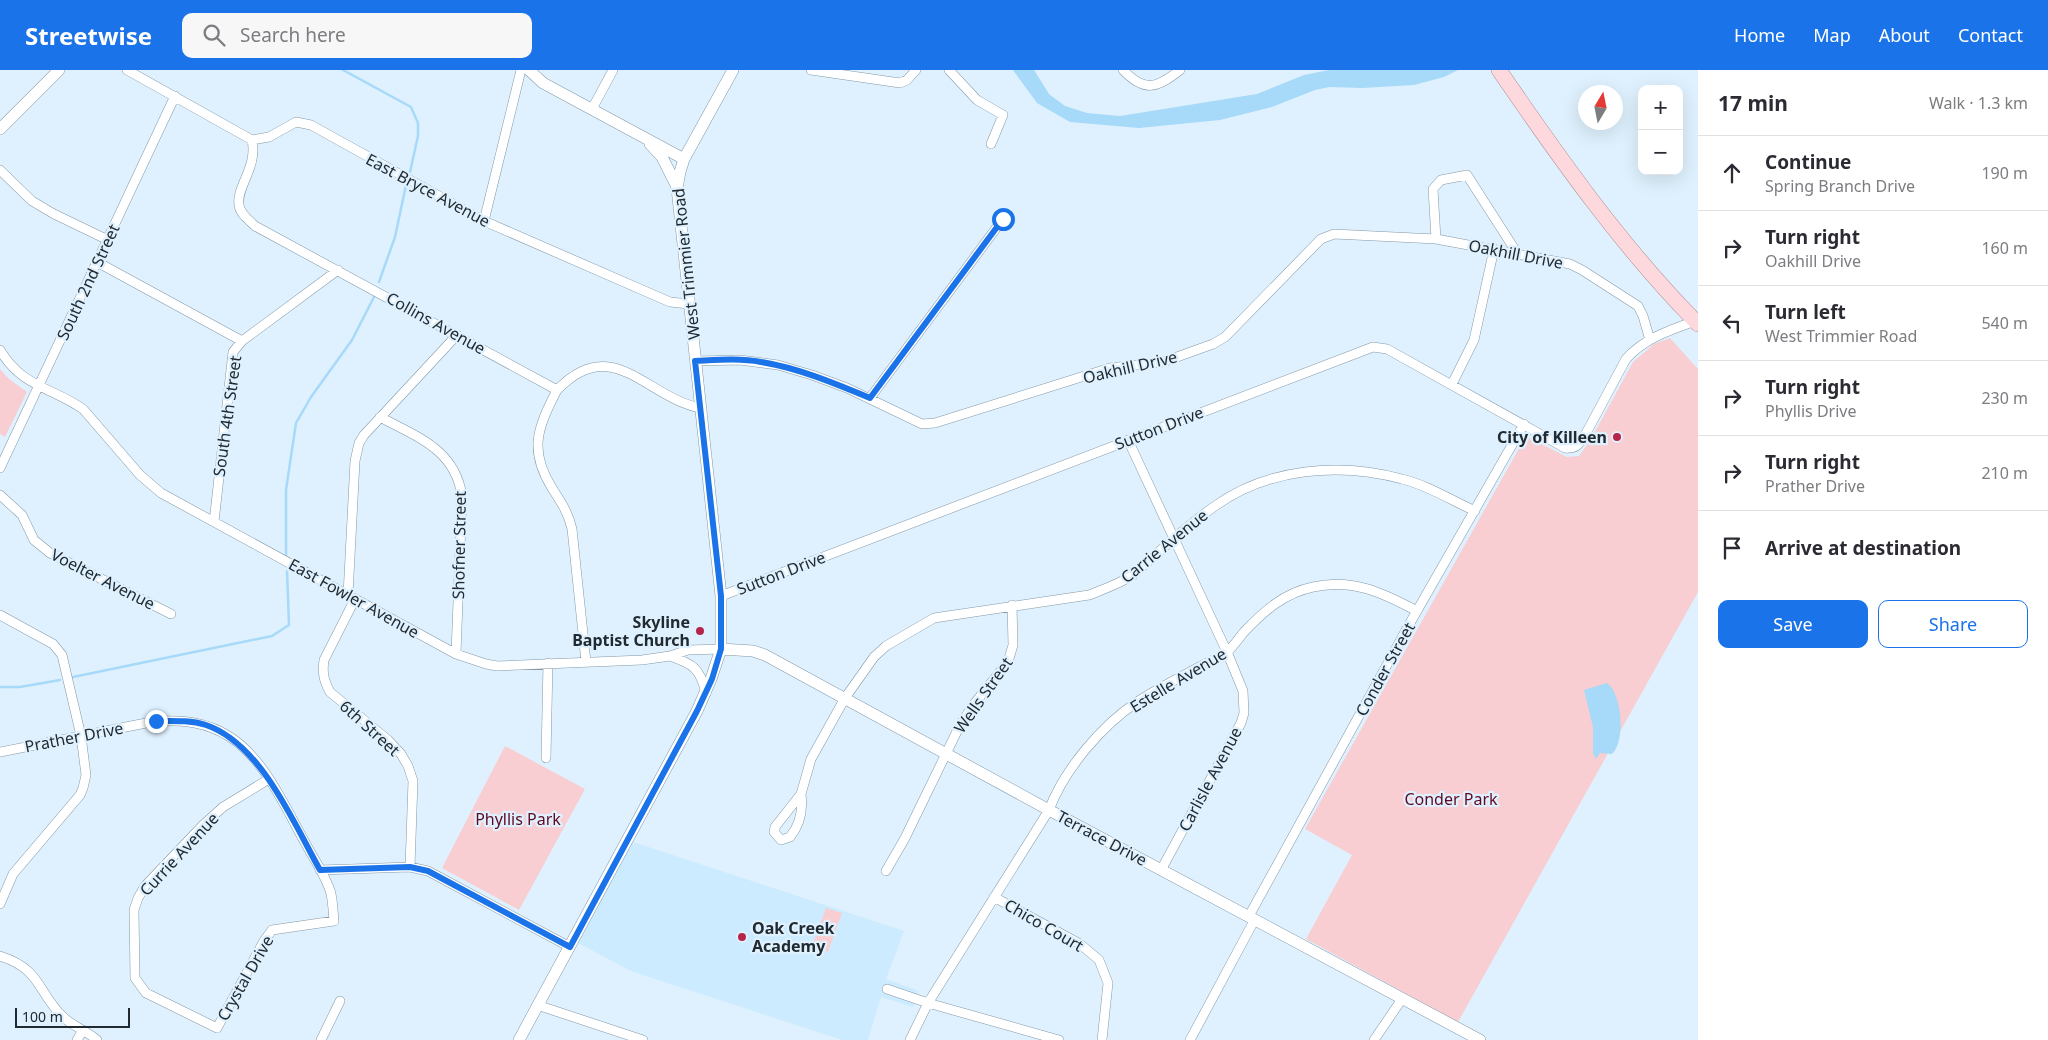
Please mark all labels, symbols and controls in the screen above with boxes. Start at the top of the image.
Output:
search box [182,13,532,58]
text: Streetwise [25,19,152,52]
icon: search [200,21,228,49]
text: Search here [240,22,346,48]
text: Home [1734,23,1785,47]
text: Map [1813,23,1851,47]
text: About [1879,23,1930,47]
text: Contact [1958,23,2023,47]
north arrow [1578,85,1623,130]
map controls [1638,85,1683,175]
button: + [1638,85,1683,130]
text: 17 min [1718,89,1788,117]
text: Walk · 1.3 km [1929,92,2028,114]
button: − [1638,130,1683,175]
street label: East Bryce Avenue [362,148,494,232]
text: Continue [1765,149,1851,175]
icon: ahead [1718,159,1746,187]
text: 190 m [1981,162,2028,184]
text: Spring Branch Drive [1765,175,1915,197]
street label: West Trimmier Road [667,187,705,341]
route start [992,208,1015,231]
street label: South 2nd Street [51,220,125,344]
text: Turn right [1765,224,1860,250]
street label: Oakhill Drive [1467,234,1565,274]
icon: right [1718,234,1746,262]
text: 160 m [1981,237,2028,259]
text: Oakhill Drive [1765,250,1861,272]
street label: Collins Avenue [383,287,489,359]
text: Turn left [1765,299,1846,325]
icon: left [1718,309,1746,337]
text: 540 m [1981,312,2028,334]
text: West Trimmier Road [1765,325,1917,347]
street label: Oakhill Drive [1081,345,1179,389]
street label: South 4th Street [208,354,246,478]
text: Turn right [1765,374,1860,400]
icon: right [1718,384,1746,412]
text: 230 m [1981,387,2028,409]
text: Phyllis Drive [1765,400,1857,422]
street label: Sutton Drive [1111,401,1207,455]
place label: City of Killeen [1497,426,1607,448]
marker: City of Killeen [1611,431,1623,443]
text: Turn right [1765,449,1860,475]
icon: right [1718,459,1746,487]
text: 210 m [1981,462,2028,484]
text: Prather Drive [1765,475,1865,497]
street label: Shofner Street [447,490,471,599]
street label: Carrie Avenue [1116,504,1212,588]
icon: arrive [1718,534,1746,562]
text: Arrive at destination [1765,535,1961,561]
street label: Voelter Avenue [47,543,159,615]
street label: Sutton Drive [733,546,829,600]
street label: East Fowler Avenue [285,553,423,643]
button: Save [1718,600,1868,648]
button: Share [1878,600,2028,648]
place label: Skyline Baptist Church [572,611,690,651]
street label: Conder Street [1350,618,1420,720]
marker: Skyline Baptist Church [694,625,706,637]
street label: Estelle Avenue [1126,643,1230,717]
street label: Wells Street [949,652,1017,737]
street label: 6th Street [335,695,405,761]
route end [145,710,168,733]
street label: Prather Drive [23,717,125,757]
street label: Carlisle Avenue [1173,723,1247,835]
park label: Conder Park [1404,788,1498,810]
street label: Terrace Drive [1053,805,1151,871]
street label: Currie Avenue [135,807,223,901]
park label: Phyllis Park [475,808,561,830]
street label: Chico Court [1001,894,1088,957]
place label: Oak Creek Academy [752,917,835,957]
street label: Crystal Drive [212,931,278,1025]
marker: Oak Creek Academy [736,931,748,943]
scale bar [15,1005,130,1028]
text: 100 m [22,1007,63,1026]

